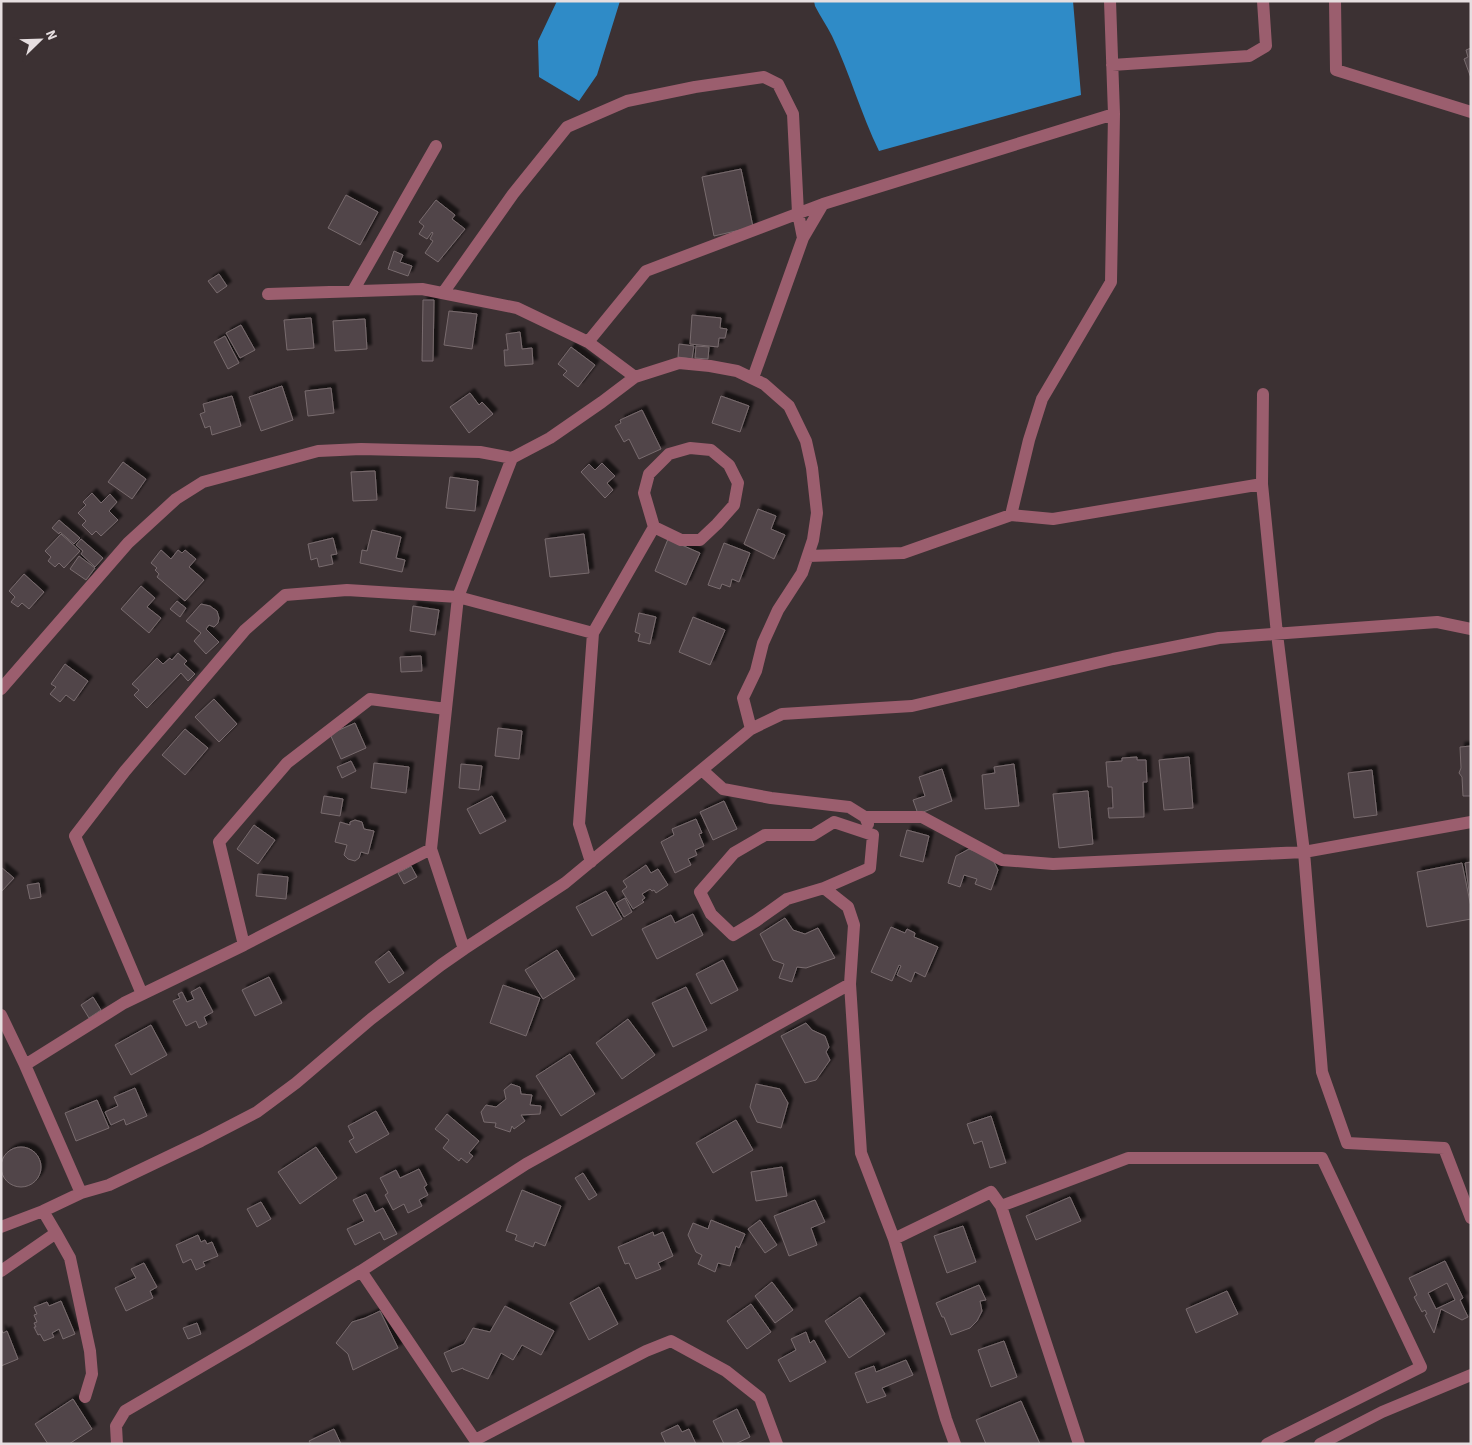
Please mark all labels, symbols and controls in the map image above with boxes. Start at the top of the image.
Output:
north arrow [15,15,65,65]
text: N [40,27,62,44]

